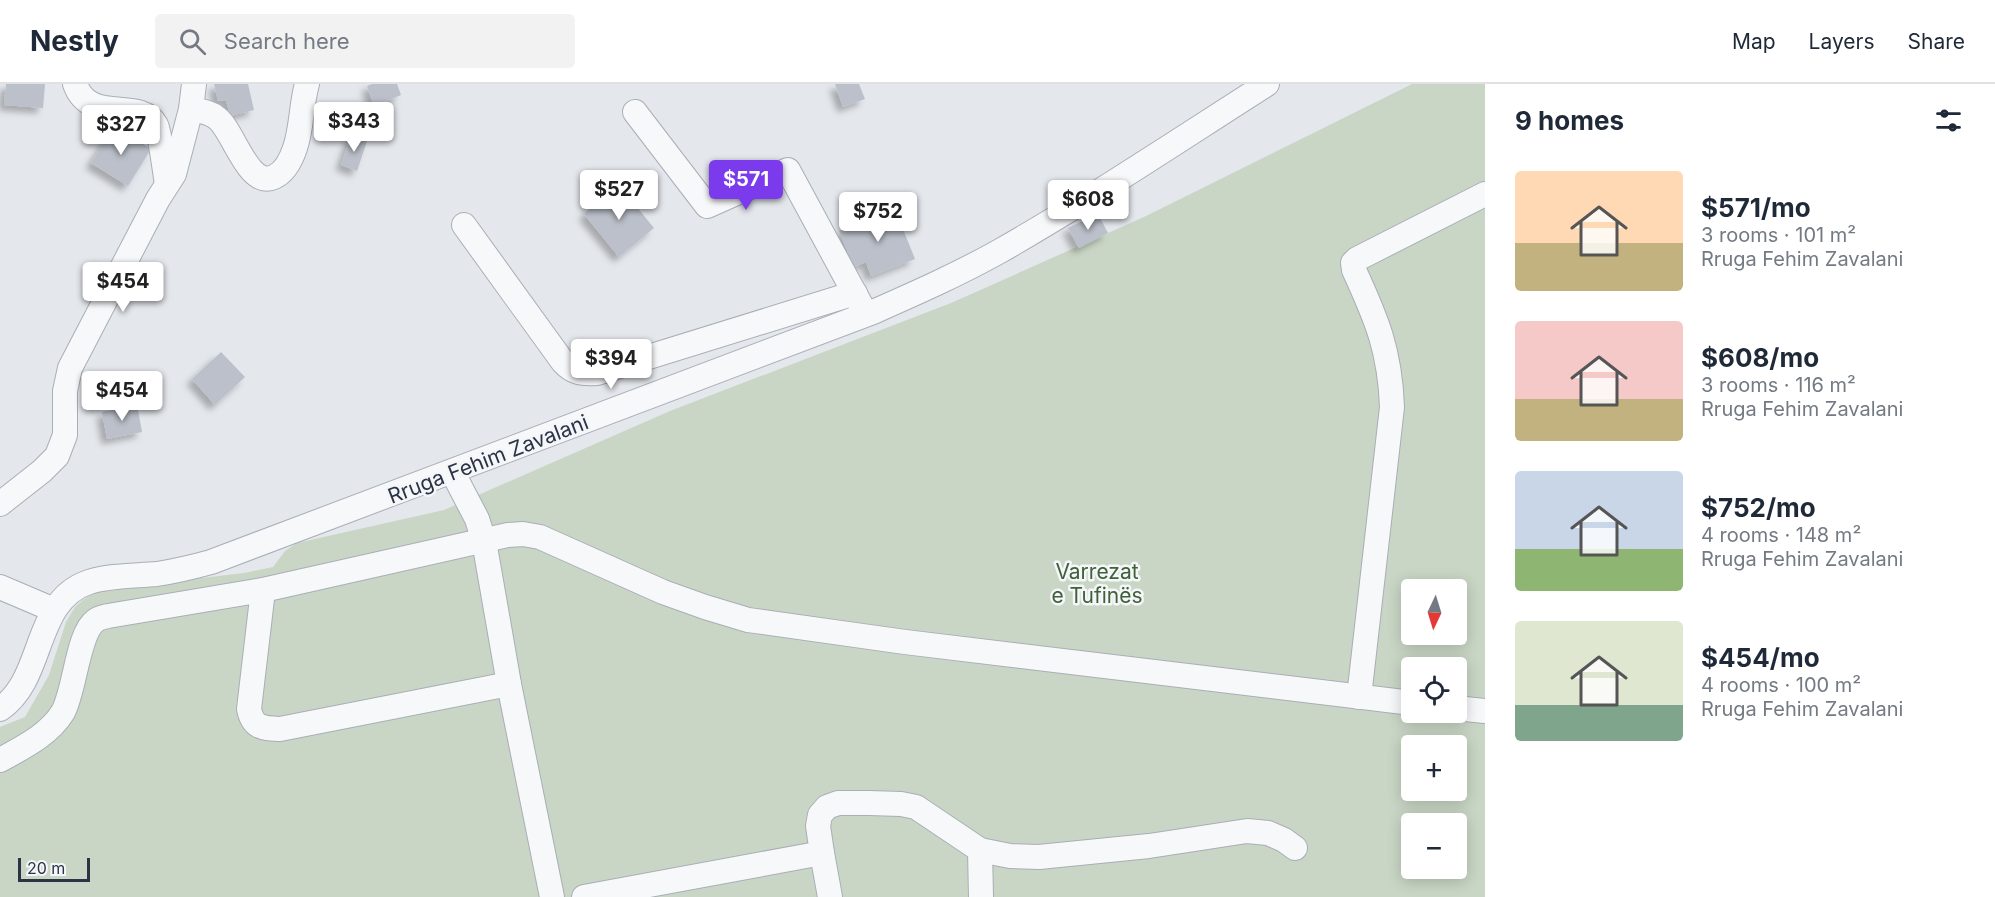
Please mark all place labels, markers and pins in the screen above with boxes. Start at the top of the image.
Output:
pin: $343 [318,102,390,153]
pin: $327 [85,105,157,156]
pin: $571 [710,160,782,211]
pin: $527 [583,170,655,221]
pin: $608 [1052,180,1124,231]
pin: $752 [842,192,914,243]
pin: $454 [87,262,159,313]
pin: $394 [575,339,647,390]
pin: $454 [86,371,158,422]

